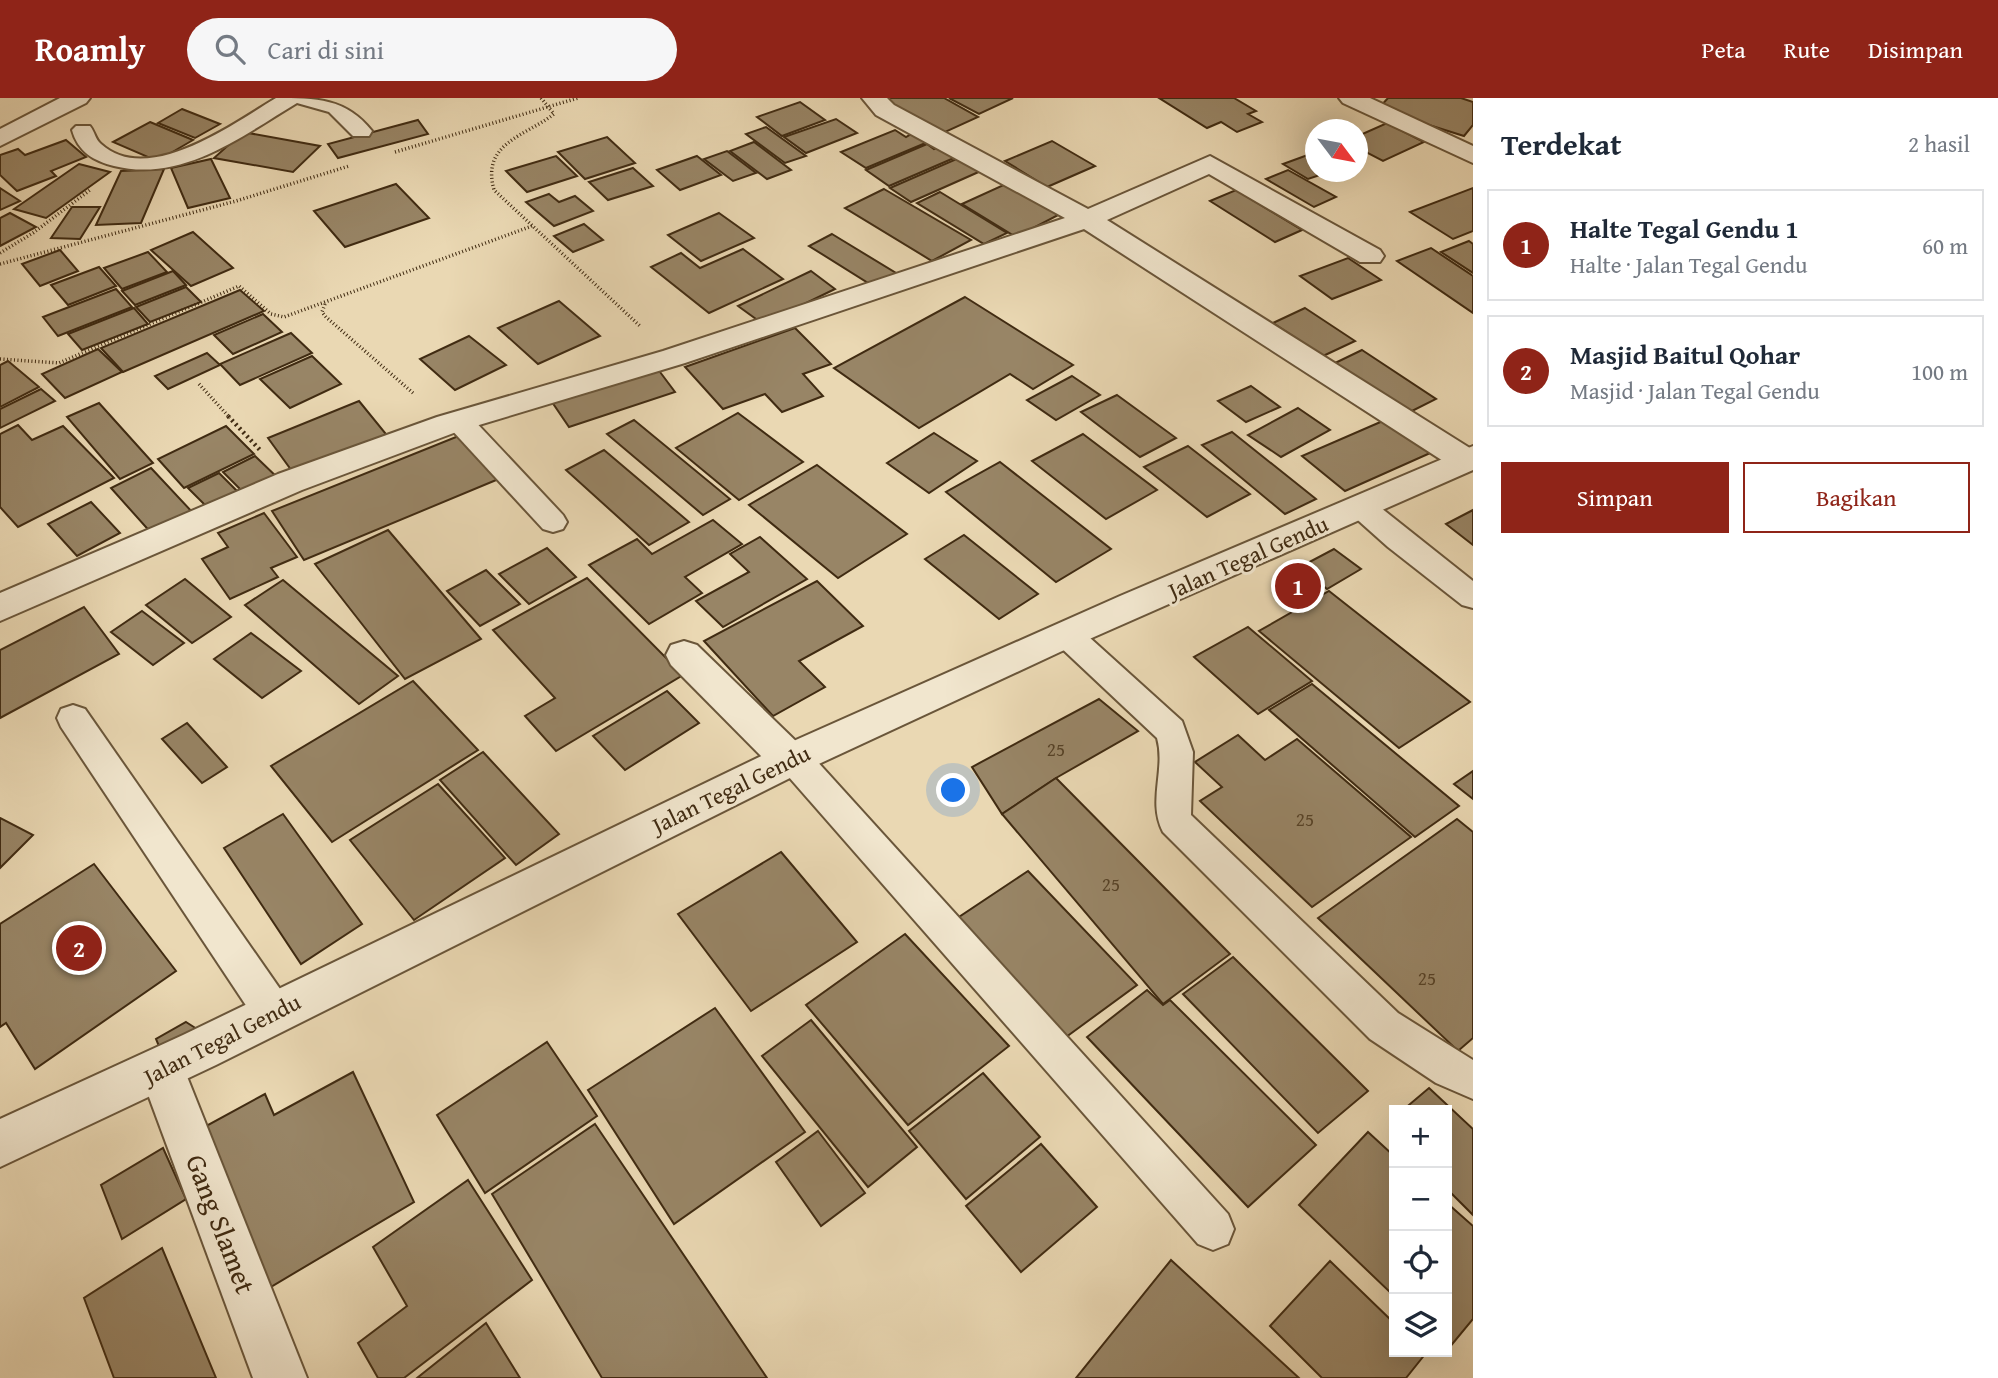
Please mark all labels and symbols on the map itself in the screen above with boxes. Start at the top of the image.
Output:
north arrow [1305,119,1368,182]
street label: Jalan Tegal Gendu [1160,506,1334,608]
pin: 1 [1275,560,1321,612]
house number: 25 [1047,735,1065,763]
street label: Jalan Tegal Gendu [644,736,816,842]
your location [936,773,970,807]
house number: 25 [1296,805,1314,833]
house number: 25 [1102,870,1120,898]
pin: 2 [56,922,102,974]
house number: 25 [1418,964,1436,992]
street label: Jalan Tegal Gendu [135,985,306,1094]
street label: Gang Slamet [176,1148,267,1300]

